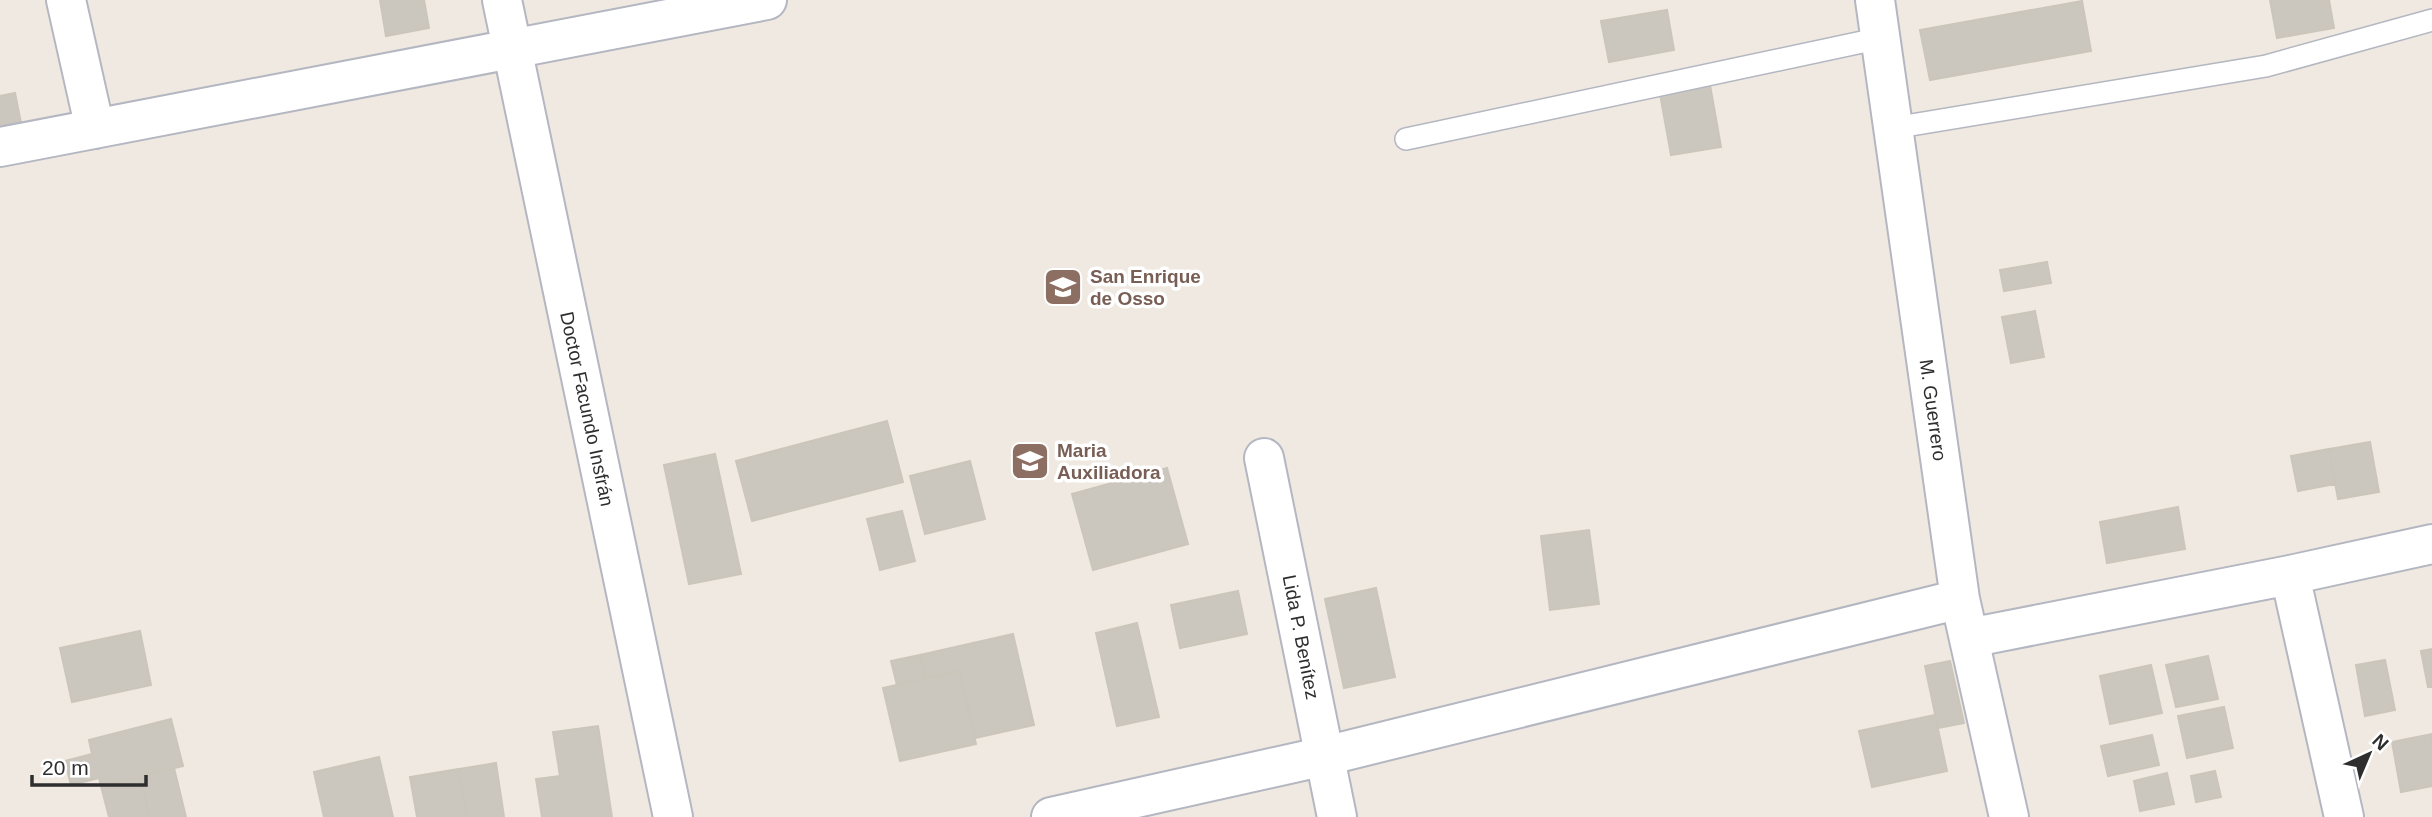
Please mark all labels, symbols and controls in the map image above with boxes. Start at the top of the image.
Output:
school or university icon: San Enrique de Osso [1042,266,1084,308]
place label: San Enrique de Osso [1090,266,1201,309]
street label: Doctor Facundo Insfrán [556,310,618,508]
street label: M. Guerrero [1915,358,1951,462]
school or university icon: Maria Auxiliadora [1009,440,1051,482]
place label: Maria Auxiliadora [1057,440,1161,483]
street label: Lida P. Benítez [1279,573,1323,701]
north arrow [2334,719,2404,789]
text: N [2368,730,2393,754]
scale bar [32,744,145,788]
text: 20 m [42,756,89,779]

